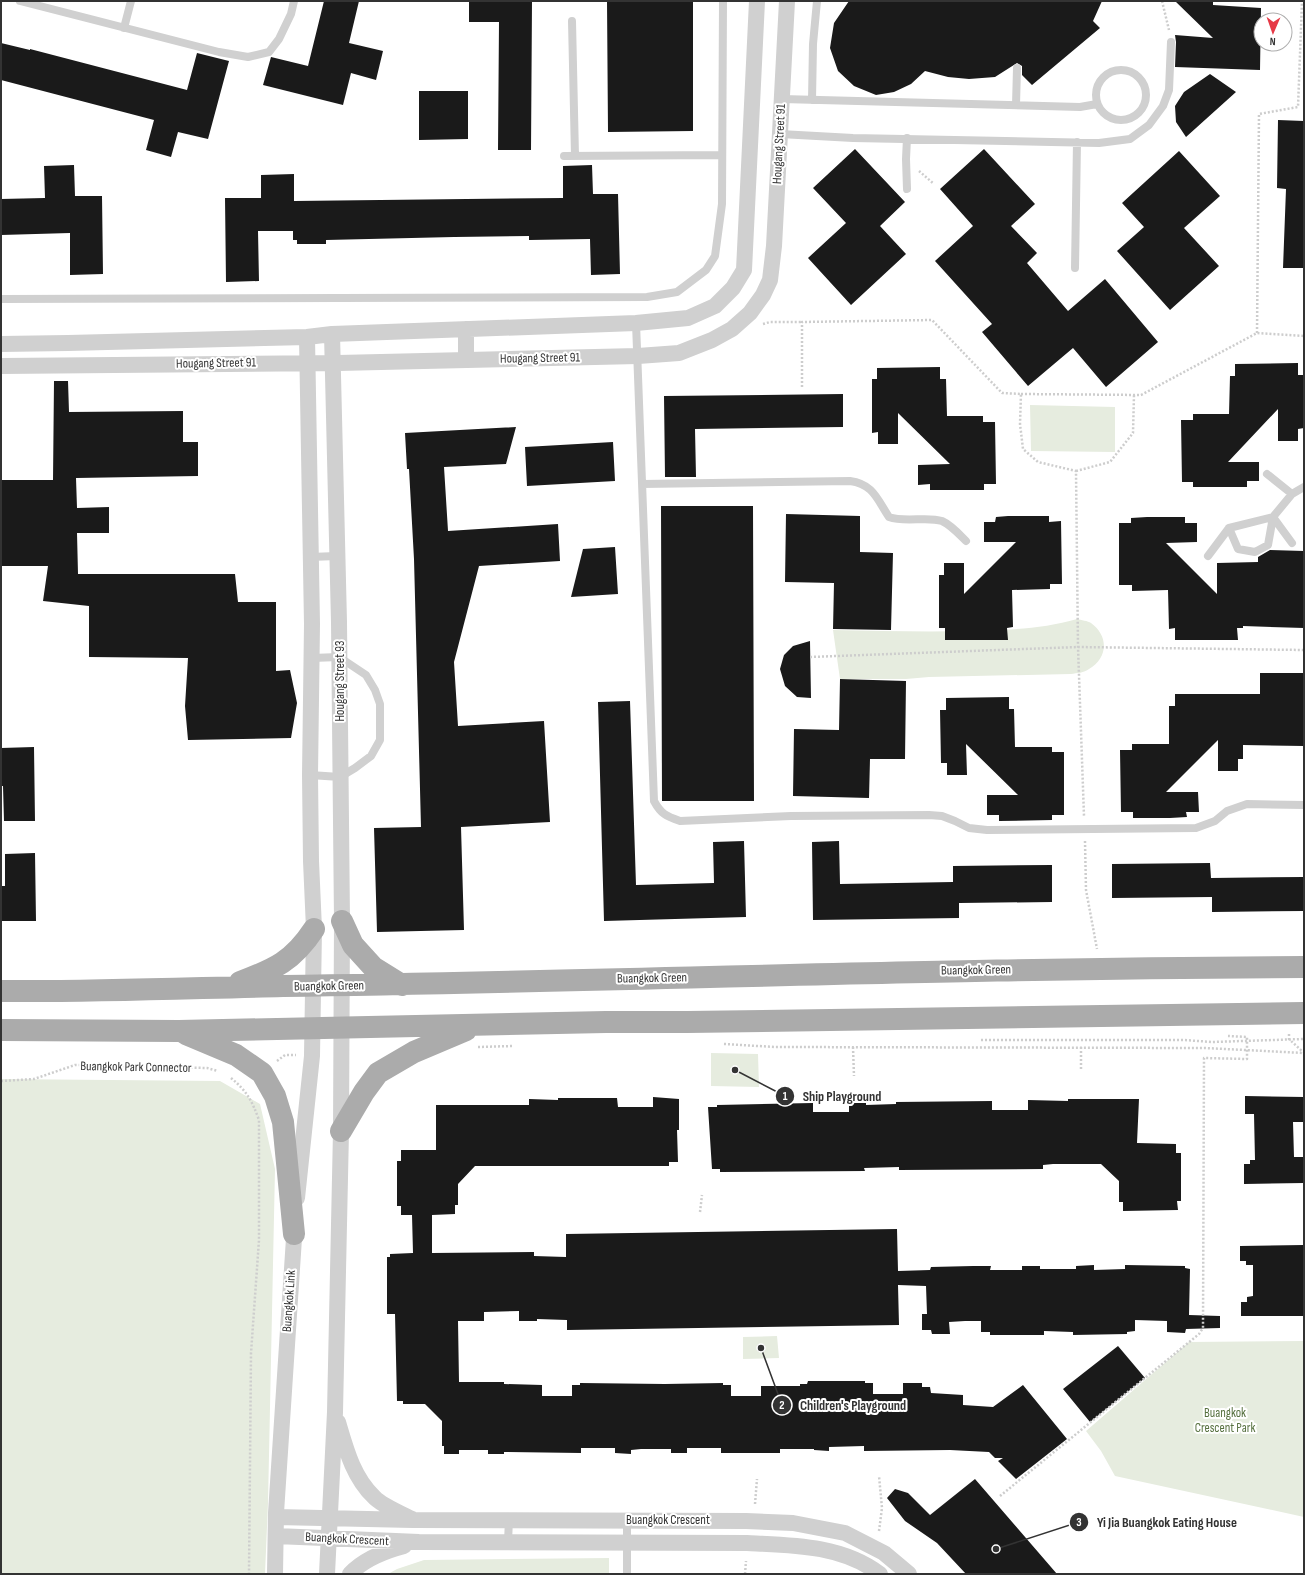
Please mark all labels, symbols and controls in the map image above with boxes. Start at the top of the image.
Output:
north arrow [1253,12,1293,52]
text: N [1269,35,1276,48]
street label: Hougang Street 91 [769,103,789,184]
street label: Hougang Street 91 [500,349,581,367]
street label: Hougang Street 91 [176,354,257,372]
street label: Hougang Street 93 [332,641,348,721]
street label: Buangkok Green [941,961,1011,979]
street label: Buangkok Green [617,969,687,987]
street label: Buangkok Green [294,977,364,995]
street label: Buangkok Park Connector [80,1058,192,1076]
callout: Ship Playground [775,1083,889,1109]
text: Ship Playground [803,1088,881,1105]
text: 1 [783,1089,788,1104]
street label: Buangkok Link [279,1270,299,1332]
callout: Children's Playground [772,1392,914,1418]
text: Children's Playground [800,1397,906,1414]
text: 2 [779,1398,785,1413]
park label: Buangkok Crescent Park [1195,1405,1255,1436]
callout: Yi Jia Buangkok Eating House [1069,1509,1245,1535]
street label: Buangkok Crescent [626,1512,710,1528]
text: Yi Jia Buangkok Eating House [1097,1514,1237,1531]
text: 3 [1076,1515,1082,1530]
street label: Buangkok Crescent [305,1529,389,1549]

